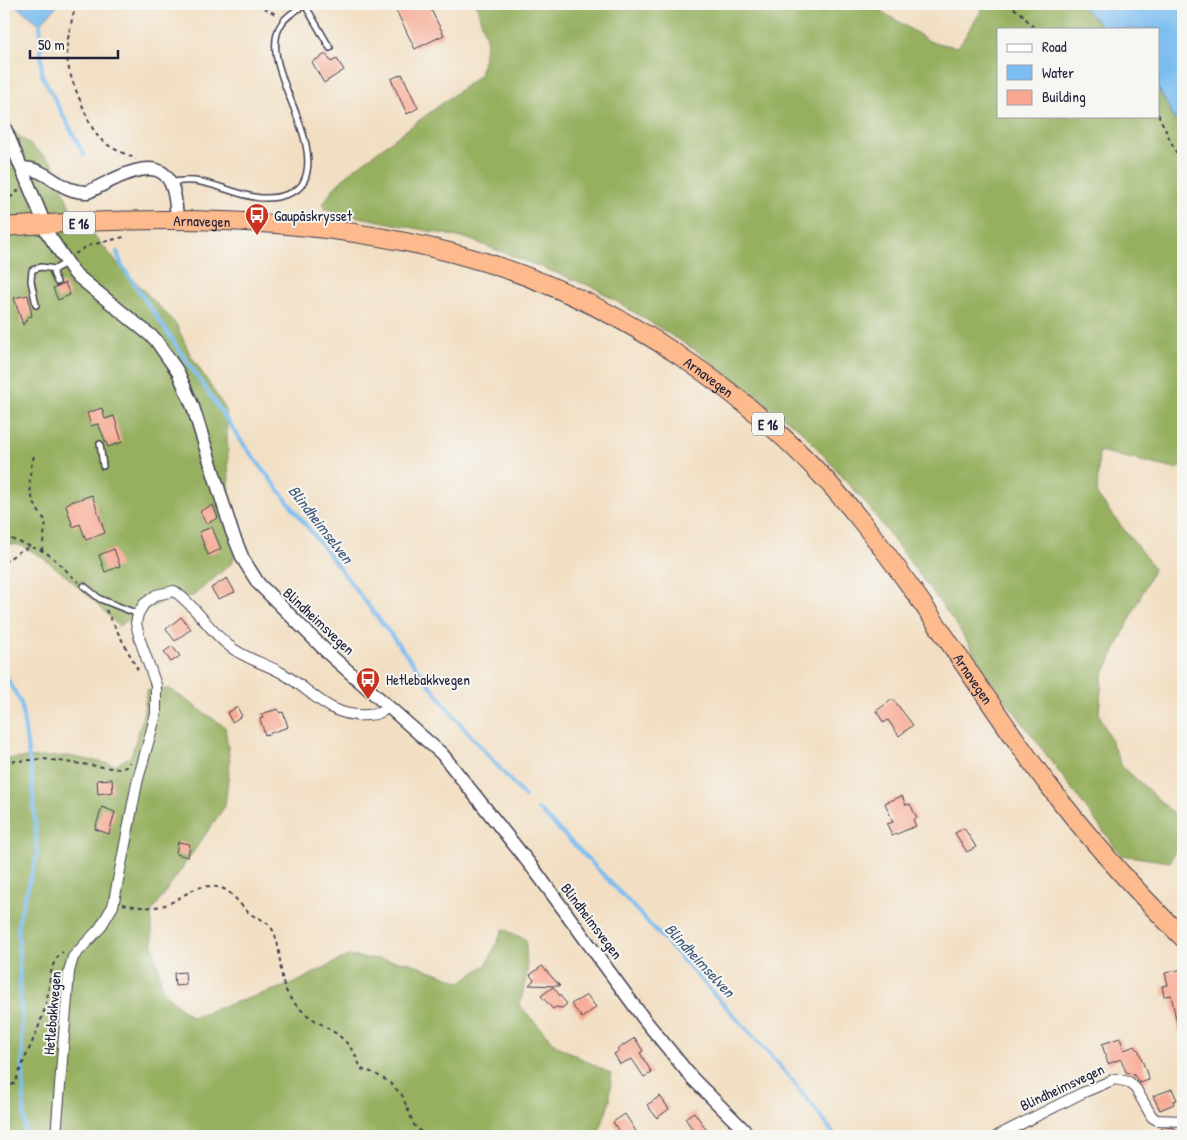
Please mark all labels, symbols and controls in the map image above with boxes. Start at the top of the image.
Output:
scale bar [30,28,118,60]
legend [997,28,1160,118]
text: 50 m [38,34,65,55]
text: Road [1042,36,1067,57]
text: Water [1042,62,1074,83]
text: Building [1042,86,1086,107]
bus stop icon: Gaupåskrysset [244,202,270,236]
place label: Gaupåskrysset [274,205,353,226]
street label: Arnavegen [173,209,231,232]
road number: E 16 [63,212,95,234]
street label: Arnavegen [680,351,739,402]
road number: E 16 [752,412,784,436]
water label: Blindheimselven [283,480,360,569]
street label: Blindheimsvegen [279,582,359,660]
street label: Arnavegen [949,649,999,708]
bus stop icon: Hetlebakkvegen [355,666,381,700]
place label: Hetlebakkvegen [386,669,470,690]
street label: Blindheimsvegen [556,879,628,964]
water label: Blindheimselven [660,918,741,1003]
street label: Hetlebakkvegen [38,970,66,1056]
street label: Blindheimsvegen [1017,1058,1108,1116]

